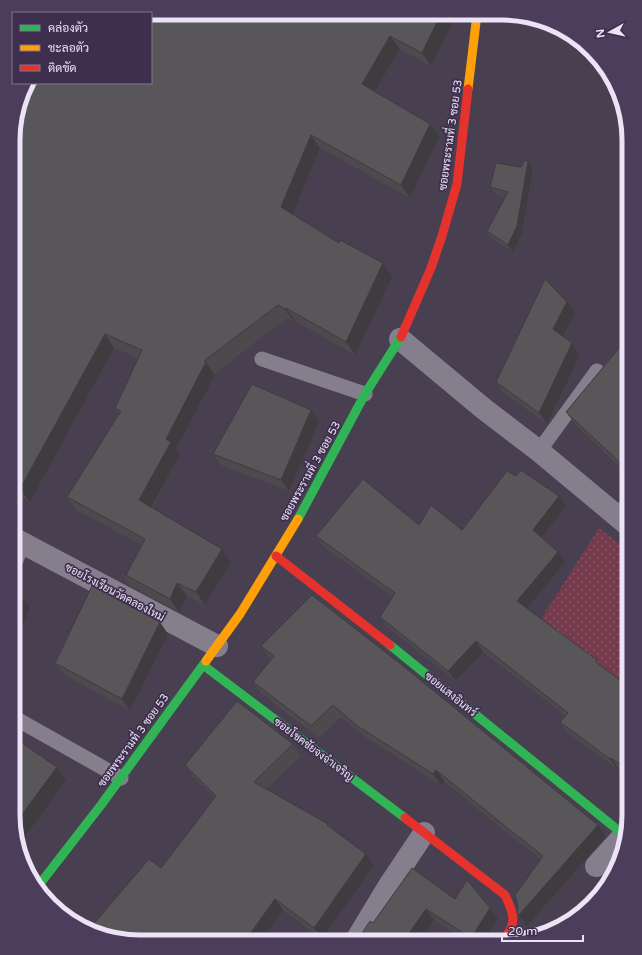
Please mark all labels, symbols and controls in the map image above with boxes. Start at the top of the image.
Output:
legend [12,12,152,84]
north arrow [590,12,630,52]
text: คล่องตัว [48,21,88,35]
text: N [594,28,608,39]
text: ชะลอตัว [48,41,89,55]
text: ติดขัด [48,61,77,75]
street label: ซอยพระรามที่ 3 ซอย 53 [431,78,465,191]
street label: ซอยพระรามที่ 3 ซอย 53 [273,417,343,523]
street label: ซอยโรงเรียนวัดคลองใหม่ [63,559,168,624]
street label: ซอยแสงอินทร์ [422,668,481,719]
street label: ซอยพระรามที่ 3 ซอย 53 [91,688,172,789]
street label: ซอยโชคชัยจงจำเจริญ [271,714,357,784]
scale bar [502,917,583,943]
text: 20 m [508,924,537,938]

